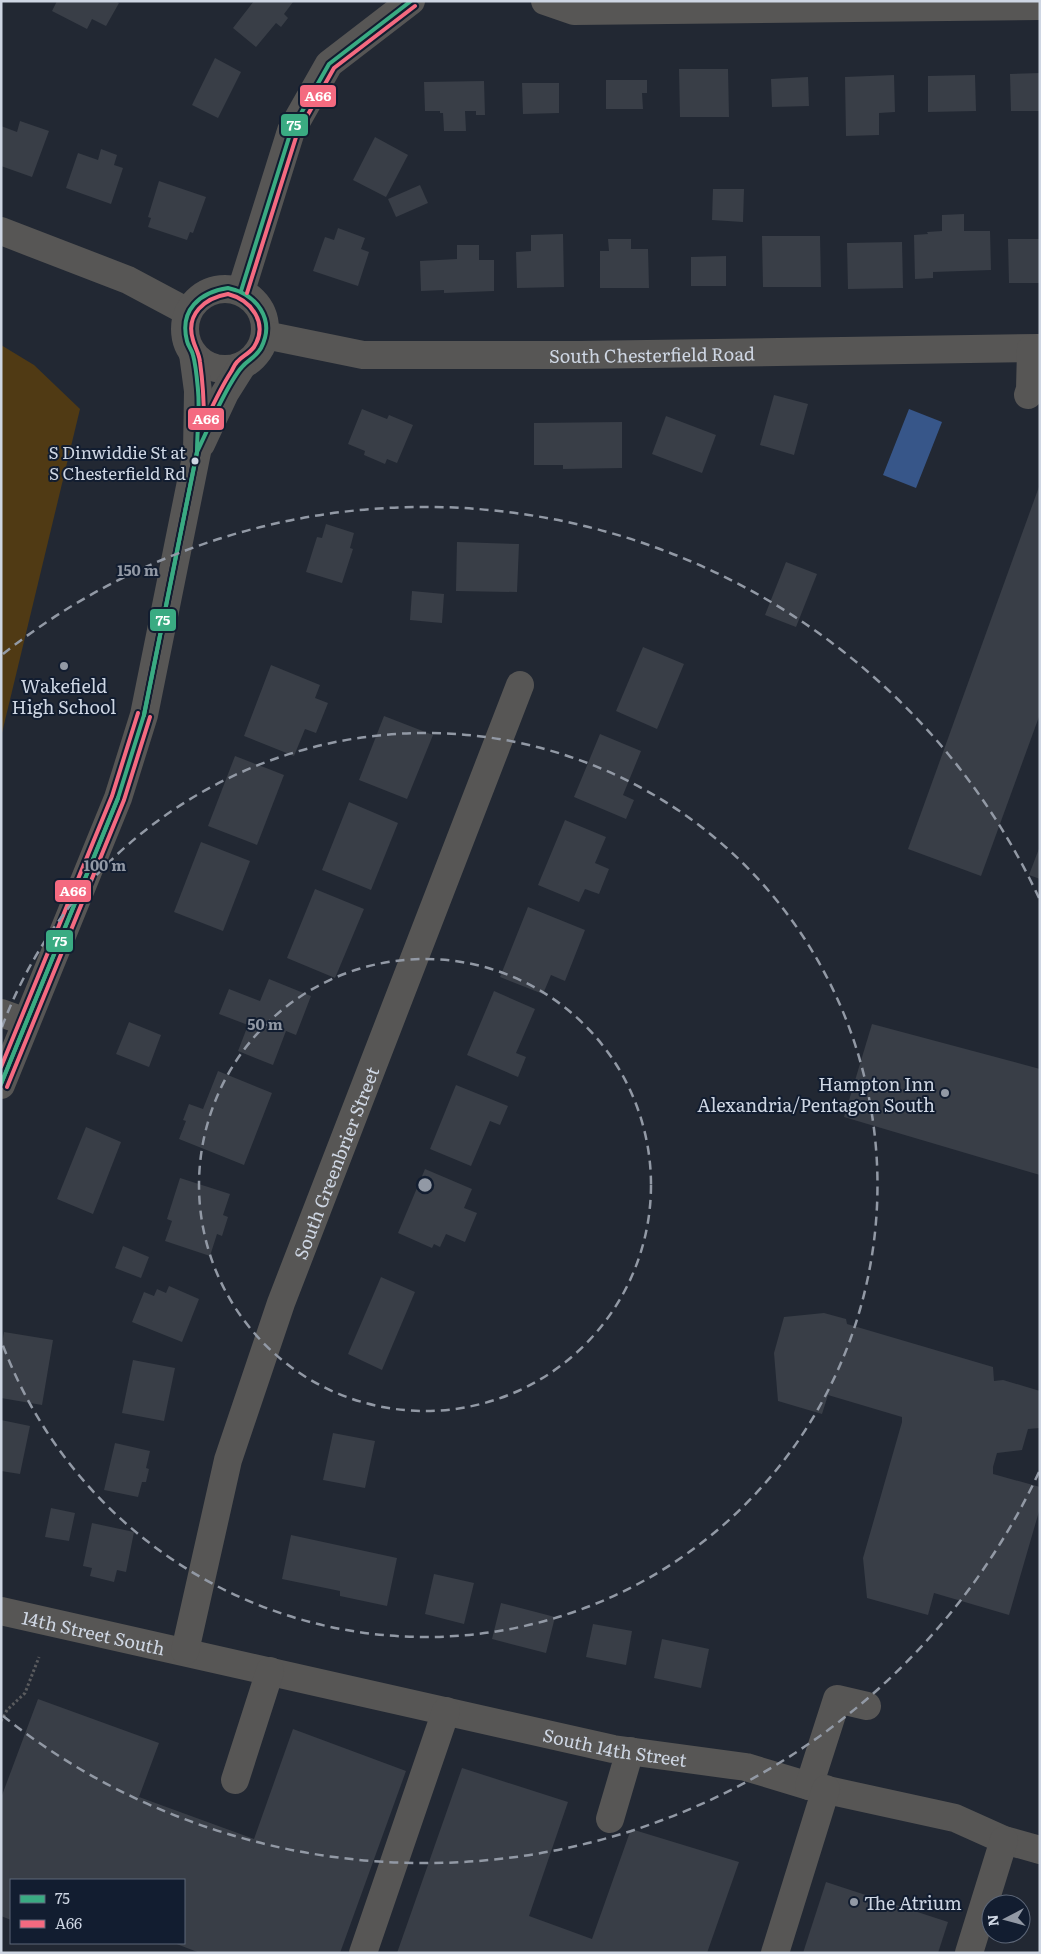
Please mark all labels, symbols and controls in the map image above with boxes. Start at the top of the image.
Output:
line badge: A66 [299,84,337,108]
text: A66 [305,85,331,105]
line badge: 75 [280,113,309,137]
text: 75 [287,114,302,134]
street label: South Chesterfield Road [549,339,755,369]
line badge: A66 [187,407,225,431]
text: A66 [193,408,219,428]
place label: S Dinwiddie St at S Chesterfield Rd [49,439,186,485]
marker: S Dinwiddie St at S Chesterfield Rd [190,456,200,466]
text: 150 m [117,558,159,581]
line badge: 75 [149,608,177,632]
text: 75 [156,609,171,629]
marker: Wakefield High School [58,660,70,672]
place label: Wakefield High School [12,672,116,720]
text: 100 m [84,853,126,876]
line badge: A66 [54,879,92,903]
text: A66 [60,880,86,900]
line badge: 75 [45,929,74,953]
text: 75 [53,930,68,950]
text: 50 m [247,1012,283,1035]
street label: South Greenbrier Street [286,1062,385,1263]
place label: Hampton Inn Alexandria/Pentagon South [697,1070,935,1118]
marker: Hampton Inn Alexandria/Pentagon South [939,1087,951,1099]
centre of rings [416,1176,434,1194]
street label: 14th Street South [20,1603,168,1661]
street label: South 14th Street [540,1720,689,1772]
legend [10,1879,185,1944]
text: 75 [55,1886,70,1909]
place label: The Atrium [864,1889,962,1916]
north arrow [981,1894,1031,1944]
marker: The Atrium [848,1896,860,1908]
text: A66 [55,1911,82,1934]
text: N [981,1913,1003,1927]

